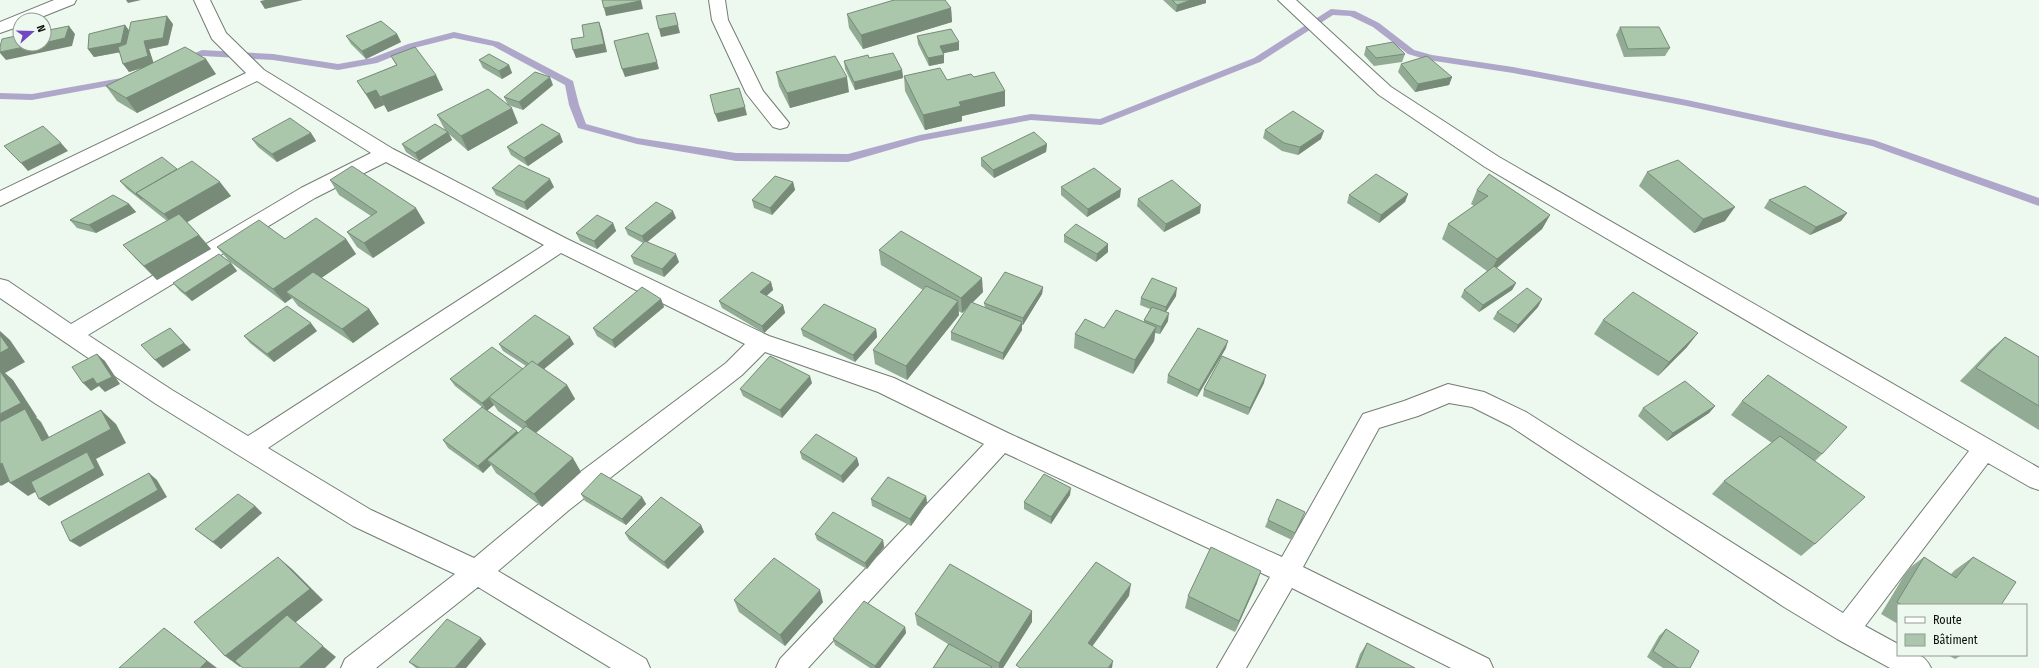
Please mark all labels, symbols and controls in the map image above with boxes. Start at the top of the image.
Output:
north arrow [12,12,52,52]
text: N [34,23,48,34]
legend [1897,604,2027,656]
text: Route [1933,613,1962,627]
text: Bâtiment [1933,633,1978,647]

